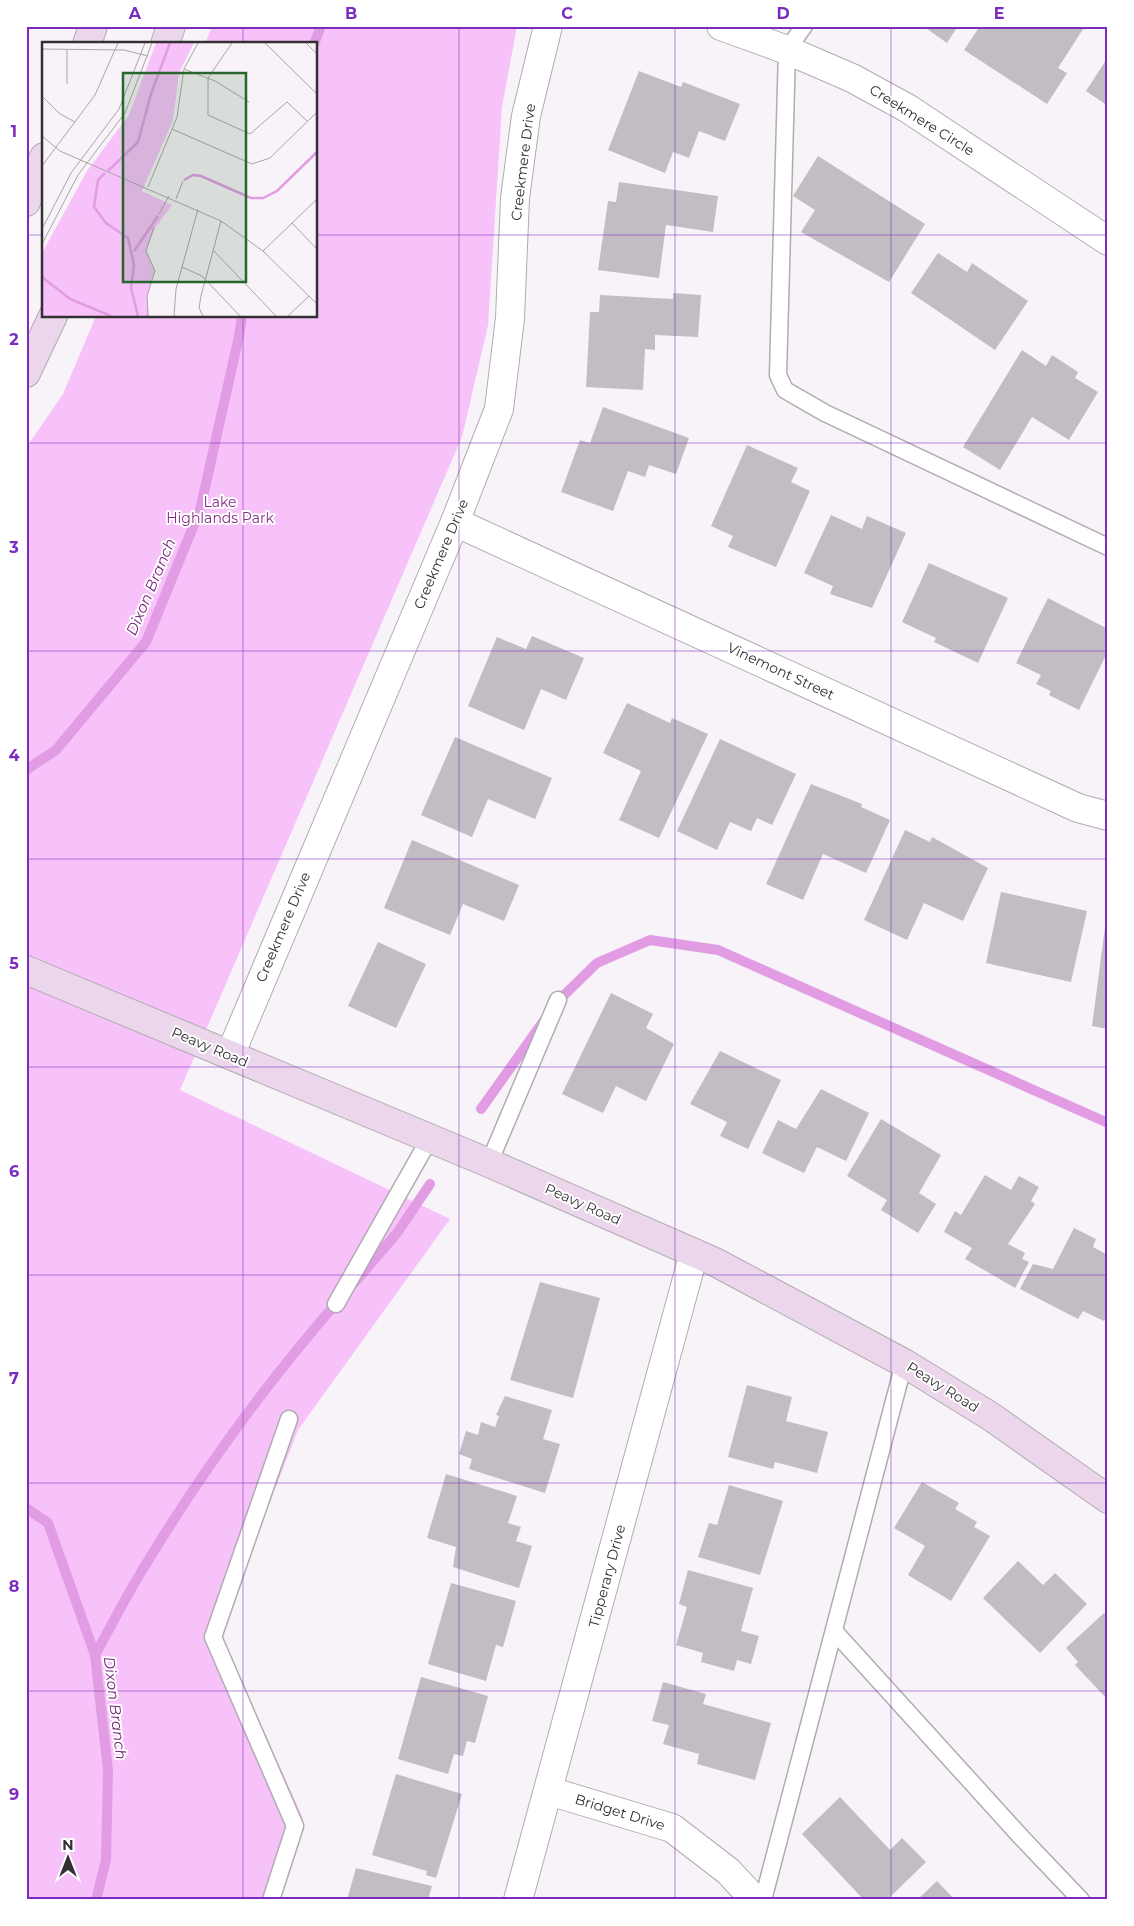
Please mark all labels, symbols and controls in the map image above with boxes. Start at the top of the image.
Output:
text: A [128,4,142,23]
text: B [345,4,357,23]
text: C [561,4,573,23]
text: D [776,4,790,23]
text: E [994,4,1004,23]
inset map [42,42,318,318]
street label: Creekmere Circle [866,80,978,160]
street label: Creekmere Drive [507,102,539,222]
text: 1 [11,122,17,141]
text: 2 [9,330,19,349]
park label: Lake Highlands Park [166,493,274,527]
street label: Creekmere Drive [410,496,472,612]
water label: Dixon Branch [122,535,180,638]
text: 3 [8,538,19,557]
street label: Vinemont Street [725,638,838,704]
text: 4 [8,746,20,765]
street label: Creekmere Drive [252,869,314,985]
text: 5 [9,954,19,973]
street label: Peavy Road [169,1023,251,1071]
text: 6 [9,1162,19,1181]
street label: Peavy Road [542,1179,624,1229]
street label: Peavy Road [904,1358,982,1416]
text: 7 [9,1369,19,1388]
street label: Tipperary Drive [585,1522,629,1630]
text: 8 [9,1577,19,1596]
water label: Dixon Branch [100,1655,131,1760]
text: 9 [9,1785,19,1804]
street label: Bridget Drive [573,1790,667,1834]
north arrow [42,1834,92,1884]
text: N [62,1836,74,1854]

